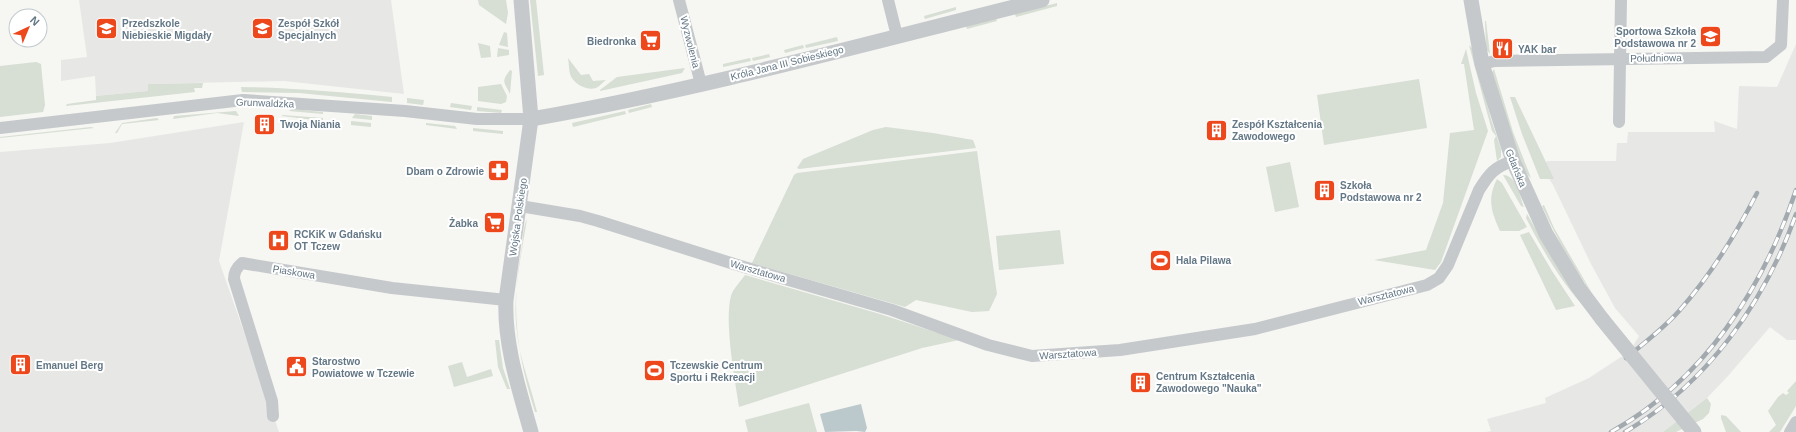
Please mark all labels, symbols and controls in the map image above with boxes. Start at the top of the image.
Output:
north arrow [8,8,48,48]
text: N [28,14,42,28]
street label: Wyzwolenia [678,15,702,70]
school or university icon: Przedszkole Niebieskie Migdały [93,16,119,42]
school or university icon: Zespół Szkół Specjalnych [249,16,275,42]
place label: Przedszkole Niebieskie Migdały [122,18,212,41]
place label: Zespół Szkół Specjalnych [278,18,339,41]
school or university icon: Sportowa Szkoła Podstawowa nr 2 [1698,24,1724,50]
place label: Sportowa Szkoła Podstawowa nr 2 [1614,26,1696,49]
supermarket icon: Biedronka [638,28,664,54]
place label: Biedronka [587,36,636,47]
restaurant icon: YAK bar [1490,36,1516,62]
street label: Króla Jana III Sobieskiego [729,44,845,82]
place label: YAK bar [1518,44,1557,55]
street label: Południowa [1630,52,1682,64]
street label: Grunwaldzka [236,96,295,110]
building icon: Twoja Niania [252,111,278,137]
building icon: Zespół Kształcenia Zawodowego [1203,117,1229,143]
place label: Twoja Niania [280,119,341,130]
place label: Zespół Kształcenia Zawodowego [1232,119,1322,142]
street label: Gdańska [1503,147,1529,189]
pharmacy icon: Dbam o Zdrowie [486,158,512,184]
place label: Dbam o Zdrowie [406,166,484,177]
street label: Wojska Polskiego [507,177,529,257]
building icon: Szkoła Podstawowa nr 2 [1311,178,1337,204]
place label: Szkoła Podstawowa nr 2 [1340,180,1422,203]
supermarket icon: Żabka [481,210,507,236]
place label: Żabka [449,217,478,229]
hospital icon: RCKiK w Gdańsku OT Tczew [265,227,291,253]
place label: RCKiK w Gdańsku OT Tczew [294,229,382,252]
sports icon: Hala Pilawa [1148,247,1174,273]
place label: Hala Pilawa [1176,255,1231,266]
street label: Warsztatowa [729,258,788,284]
street label: Piaskowa [272,263,316,281]
street label: Warsztatowa [1357,283,1416,307]
street label: Warsztatowa [1039,346,1097,361]
building icon: Emanuel Berg [8,352,34,378]
public building icon: Starostwo Powiatowe w Tczewie [283,354,309,380]
place label: Starostwo Powiatowe w Tczewie [312,356,415,379]
sports icon: Tczewskie Centrum Sportu i Rekreacji [642,358,668,384]
place label: Emanuel Berg [36,360,103,371]
place label: Tczewskie Centrum Sportu i Rekreacji [670,360,763,383]
building icon: Centrum Kształcenia Zawodowego "Nauka" [1127,369,1153,395]
place label: Centrum Kształcenia Zawodowego "Nauka" [1156,371,1262,394]

